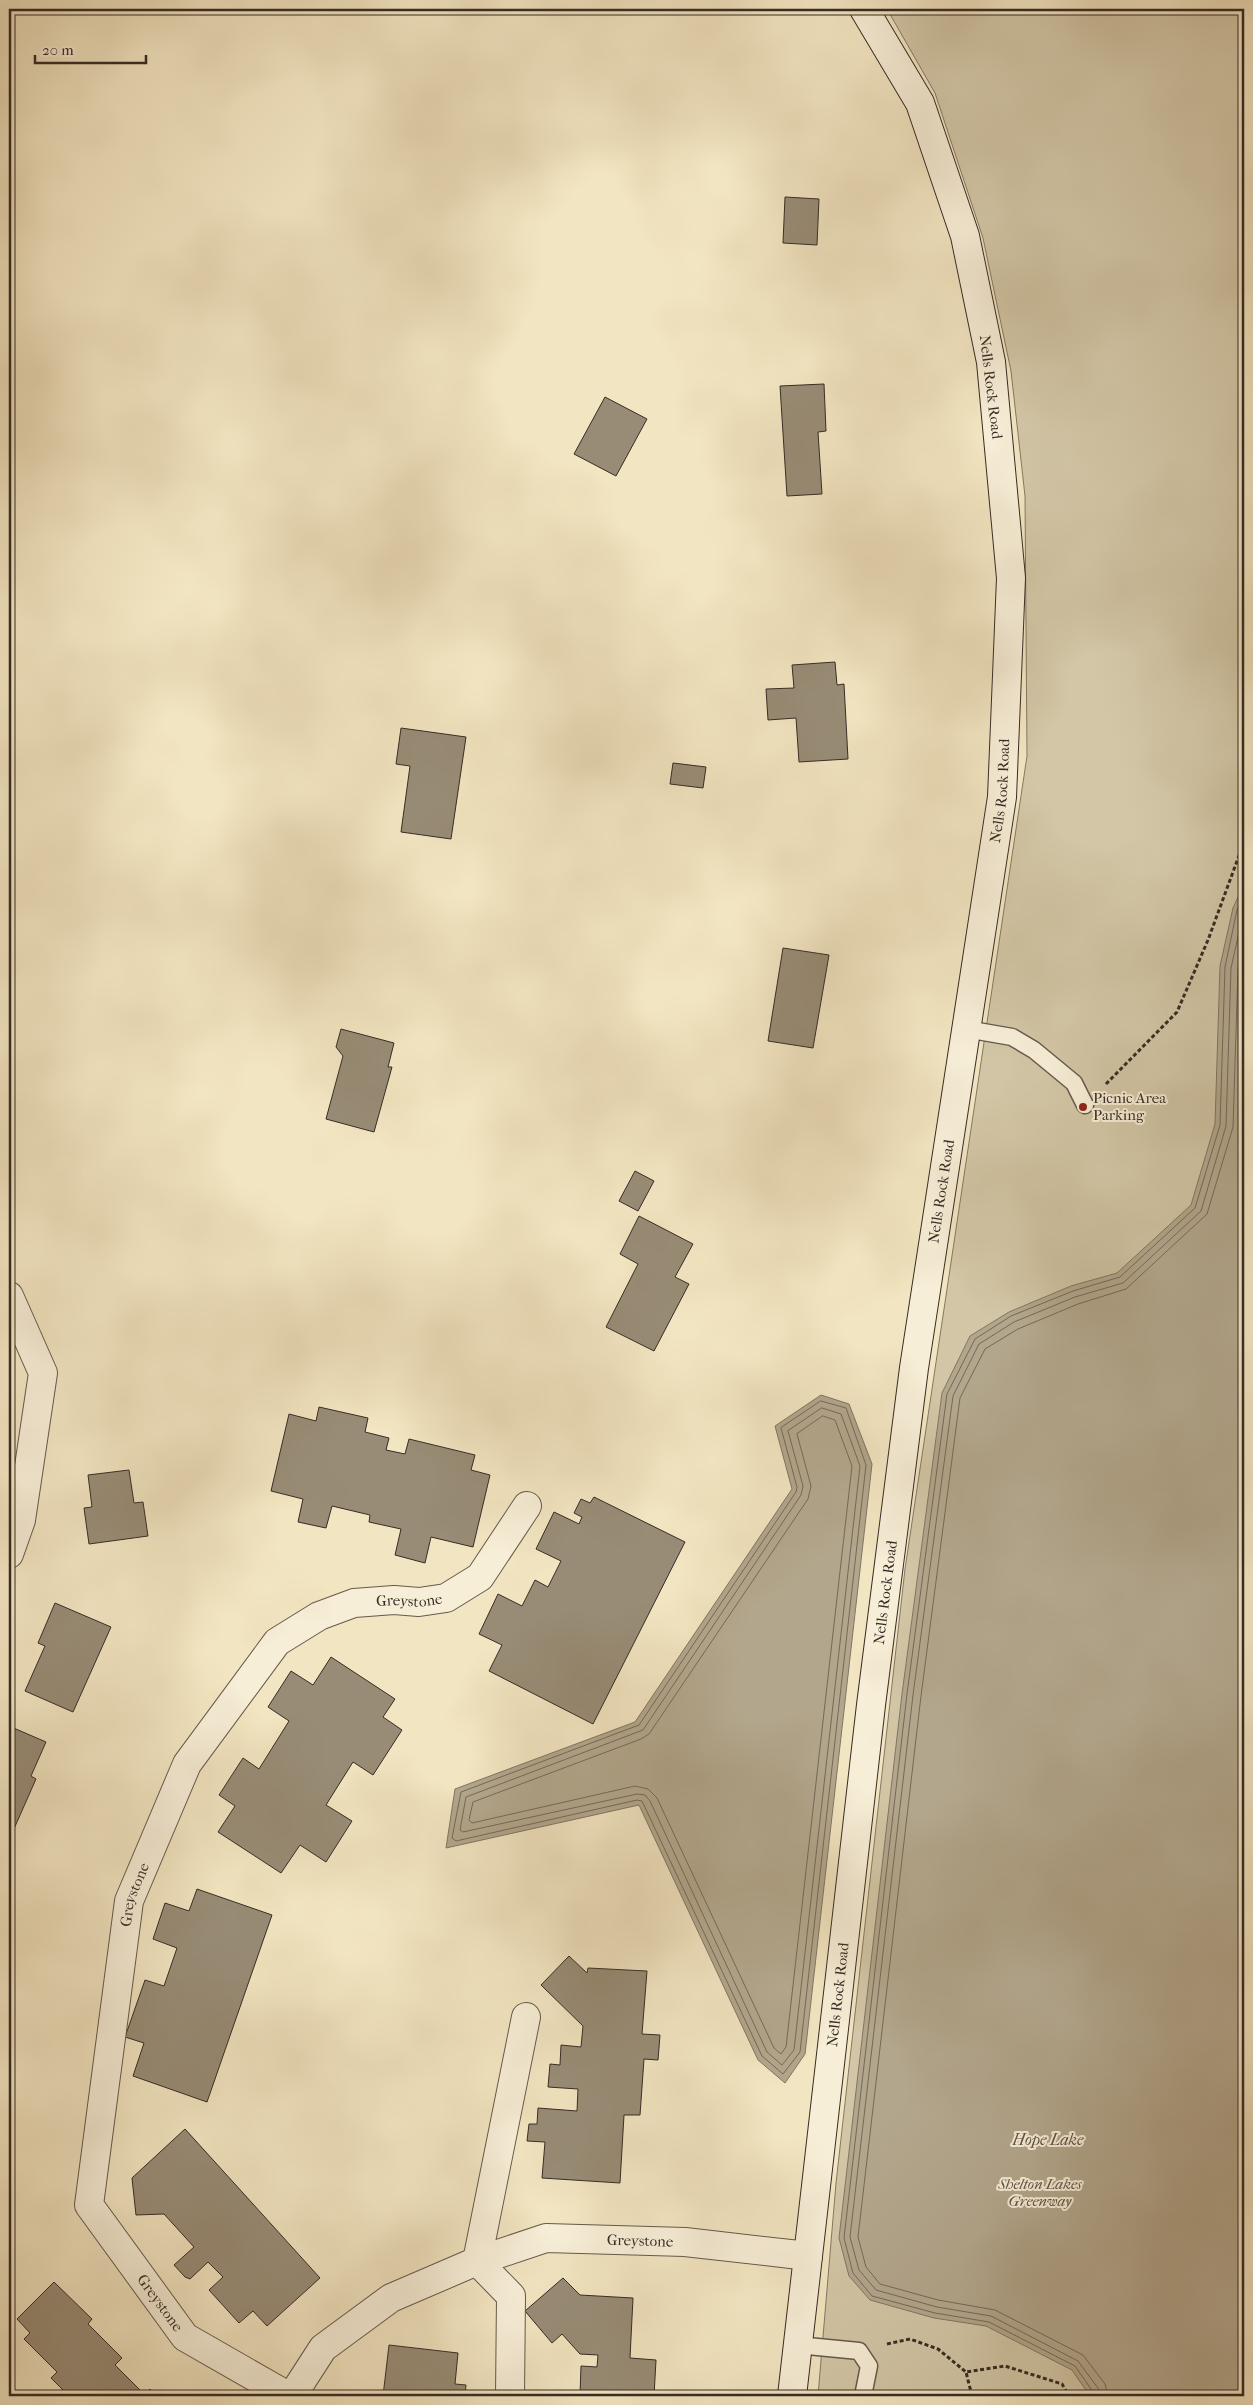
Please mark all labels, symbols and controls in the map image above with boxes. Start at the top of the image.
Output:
scale bar [35,32,146,64]
text: 20 m [42,41,74,59]
street label: Nells Rock Road [976,334,1006,441]
street label: Nells Rock Road [986,737,1013,844]
place label: Picnic Area Parking [1093,1089,1167,1124]
marker: Picnic Area Parking [1077,1101,1089,1113]
street label: Nells Rock Road [924,1137,958,1244]
street label: Nells Rock Road [870,1538,901,1646]
street label: Greystone [375,1590,444,1611]
street label: Greystone [117,1859,153,1928]
street label: Nells Rock Road [823,1941,853,2048]
water label: Hope Lake [1012,2130,1084,2149]
park label: Shelton Lakes Greenway [997,2175,1082,2210]
street label: Greystone [607,2231,674,2251]
street label: Greystone [133,2271,187,2336]

